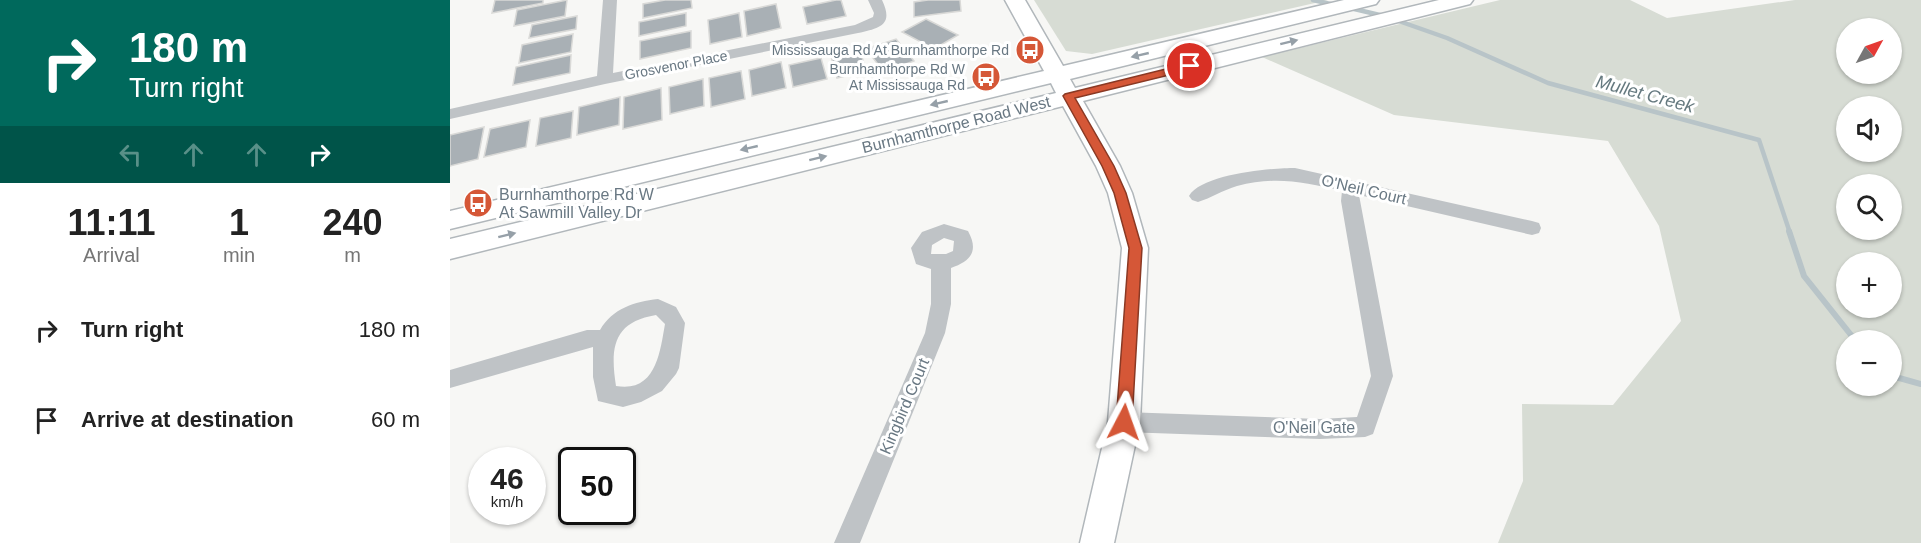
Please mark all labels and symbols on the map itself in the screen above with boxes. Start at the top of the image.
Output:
north arrow [1836,18,1902,84]
bus stop icon: Mississauga Rd At Burnhamthorpe Rd [1014,34,1046,66]
one-way arrow [1280,37,1298,47]
pin [1164,40,1215,91]
place label: Mississauga Rd At Burnhamthorpe Rd [772,42,1009,58]
street label: Grosvenor Place [623,47,729,83]
one-way arrow [1131,50,1149,60]
place label: Burnhamthorpe Rd W At Mississauga Rd [830,61,966,93]
bus stop icon: Burnhamthorpe Rd W At Mississauga Rd [970,61,1002,93]
water label: Mullet Creek [1594,71,1697,117]
street label: Burnhamthorpe Road West [860,93,1053,156]
one-way arrow [929,98,948,108]
one-way arrow [740,144,758,154]
one-way arrow [809,153,828,163]
street label: O'Neil Court [1320,171,1409,208]
place label: Burnhamthorpe Rd W At Sawmill Valley Dr [499,186,655,221]
bus stop icon: Burnhamthorpe Rd W At Sawmill Valley Dr [462,187,494,219]
one-way arrow [498,229,516,239]
street label: Kingbird Court [877,355,932,457]
position arrow [1092,390,1156,454]
street label: O'Neil Gate [1273,419,1355,436]
speed limit sign: 50 [558,447,636,525]

